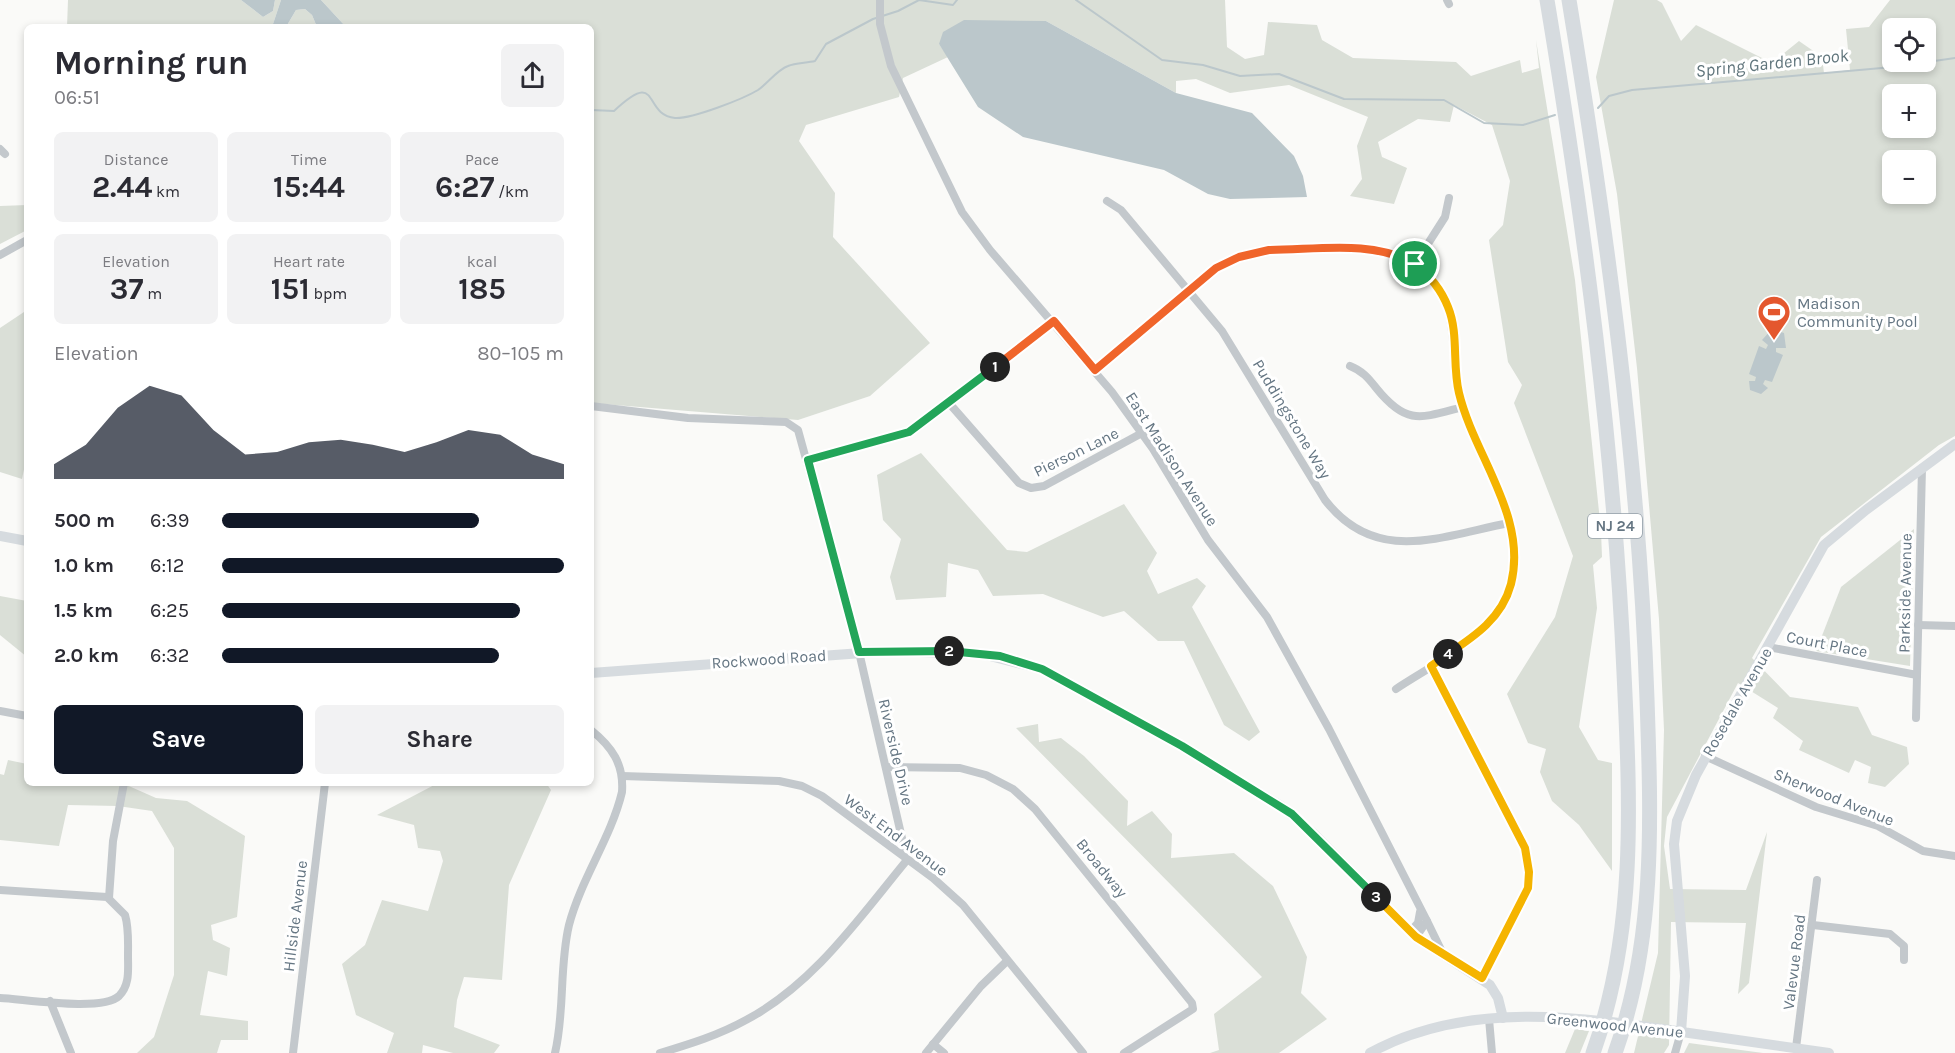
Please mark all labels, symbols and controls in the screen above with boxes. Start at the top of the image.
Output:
map controls [1882,18,1936,204]
button: locate [1882,18,1936,72]
text: Morning run [54,44,248,82]
button: share [501,44,564,107]
water label: Spring Garden Brook [1694,44,1850,82]
button: + [1882,84,1936,138]
text: 06:51 [54,86,100,109]
text: Distance [104,150,168,169]
text: Time [291,150,327,169]
text: Pace [465,150,499,169]
button: − [1882,150,1936,204]
text: 2.44 [92,169,152,205]
text: 15:44 [273,169,345,205]
text: 6:27 [435,169,494,205]
text: km [152,182,180,201]
text: /km [494,182,529,201]
pin [1389,238,1440,289]
icon: arrive [1398,247,1431,280]
text: Elevation [102,252,170,271]
text: Heart rate [273,252,345,271]
text: kcal [467,252,497,271]
text: 37 [110,271,143,307]
text: 151 [271,271,310,307]
text: 185 [458,271,506,307]
text: m [143,284,162,303]
text: bpm [310,284,347,303]
sports icon: Madison Community Pool [1756,294,1792,341]
place label: Madison Community Pool [1797,294,1918,331]
text: Elevation [54,342,139,365]
text: 80–105 m [477,342,564,365]
pin: 1 [980,352,1010,382]
street label: Puddingstone Way [1249,356,1335,483]
text: 1 [992,357,998,376]
street label: East Madison Avenue [1122,388,1222,530]
street label: Pierson Lane [1030,423,1122,481]
text: 500 m [54,509,115,532]
text: 6:39 [150,509,189,532]
road number: NJ 24 [1588,514,1642,538]
street label: Parkside Avenue [1894,533,1916,653]
text: 1.0 km [54,554,114,577]
text: 6:12 [150,554,184,577]
text: 1.5 km [54,599,113,622]
text: 6:25 [150,599,189,622]
street label: Court Place [1785,627,1869,661]
pin: 2 [934,636,964,666]
pin: 4 [1433,639,1463,669]
text: 2 [944,641,954,660]
text: 2.0 km [54,644,119,667]
text: 6:32 [150,644,189,667]
text: 4 [1443,644,1453,663]
street label: Rosedale Avenue [1698,644,1776,760]
street label: Rockwood Road [711,646,827,672]
street label: Riverside Drive [875,697,917,807]
button: Save [54,705,303,774]
button: Share [315,705,564,774]
street label: Sherwood Avenue [1771,764,1897,830]
street label: West End Avenue [840,790,952,880]
street label: Broadway [1072,835,1132,902]
street label: Hillside Avenue [279,859,311,973]
pin: 3 [1361,882,1391,912]
text: 3 [1371,887,1381,906]
street label: Valevue Road [1779,913,1809,1011]
street label: Greenwood Avenue [1546,1008,1684,1042]

